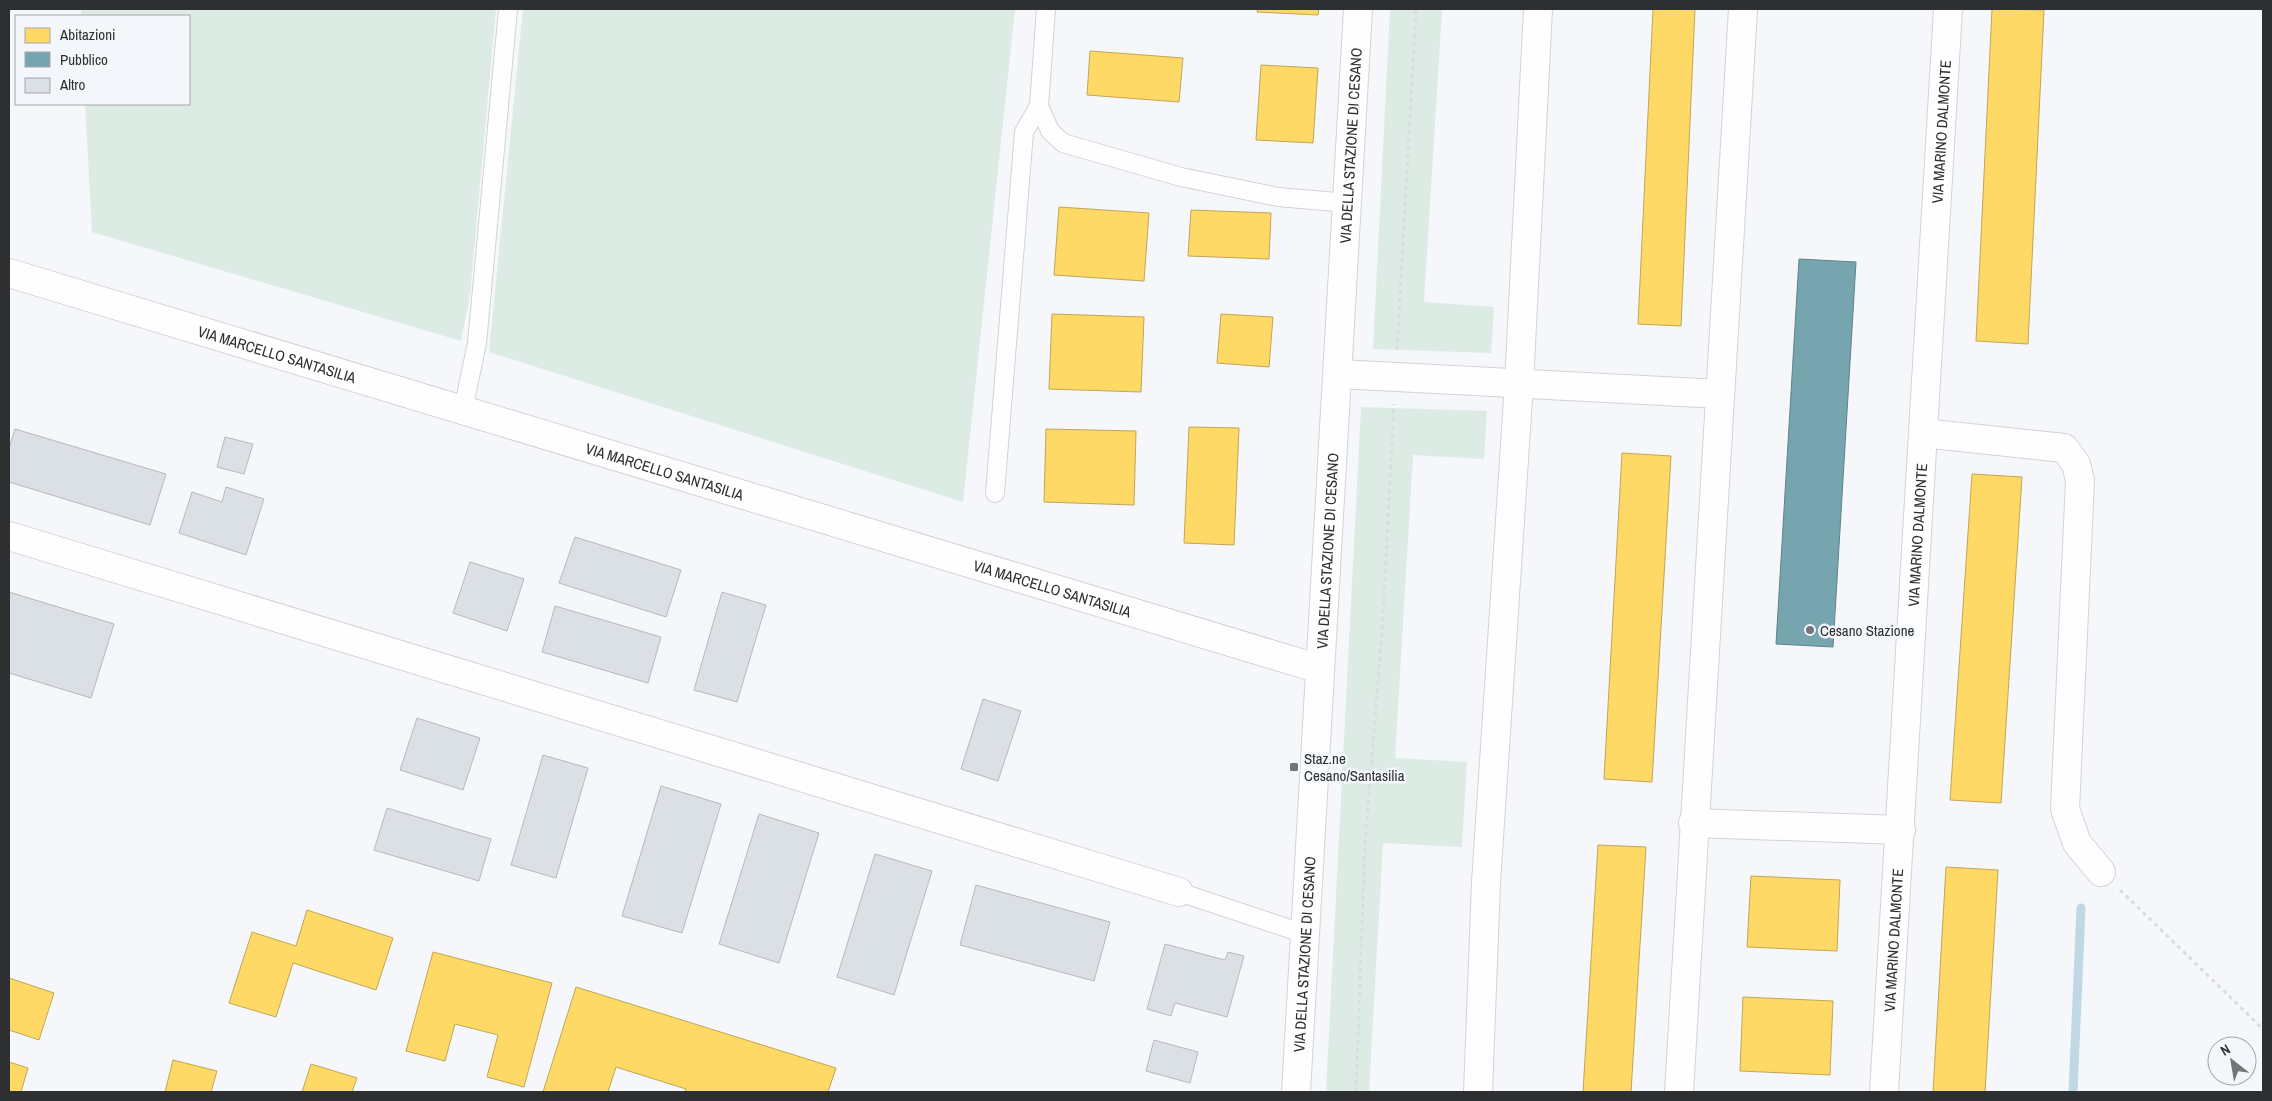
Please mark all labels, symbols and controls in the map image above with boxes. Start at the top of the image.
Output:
legend [15,15,190,105]
text: Abitazioni [59,24,115,45]
street label: VIA DELLA STAZIONE DI CESANO [1334,47,1366,244]
text: Pubblico [60,49,108,70]
street label: VIA MARINO DALMONTE [1926,59,1955,204]
text: Altro [59,74,85,95]
street label: VIA MARCELLO SANTASILIA [195,320,359,388]
street label: VIA MARCELLO SANTASILIA [583,437,747,505]
street label: VIA DELLA STAZIONE DI CESANO [1311,452,1343,649]
street label: VIA MARINO DALMONTE [1902,463,1932,607]
street label: VIA MARCELLO SANTASILIA [971,554,1135,622]
place label: Cesano Stazione [1820,620,1915,641]
marker: Cesano Stazione [1804,624,1816,636]
place label: Staz.ne Cesano/Santasilia [1304,748,1405,786]
marker: Staz.ne Cesano/Santasilia [1288,761,1300,773]
street label: VIA DELLA STAZIONE DI CESANO [1288,856,1320,1053]
street label: VIA MARINO DALMONTE [1878,868,1908,1013]
north arrow [2207,1036,2257,1086]
text: N [2217,1040,2233,1060]

